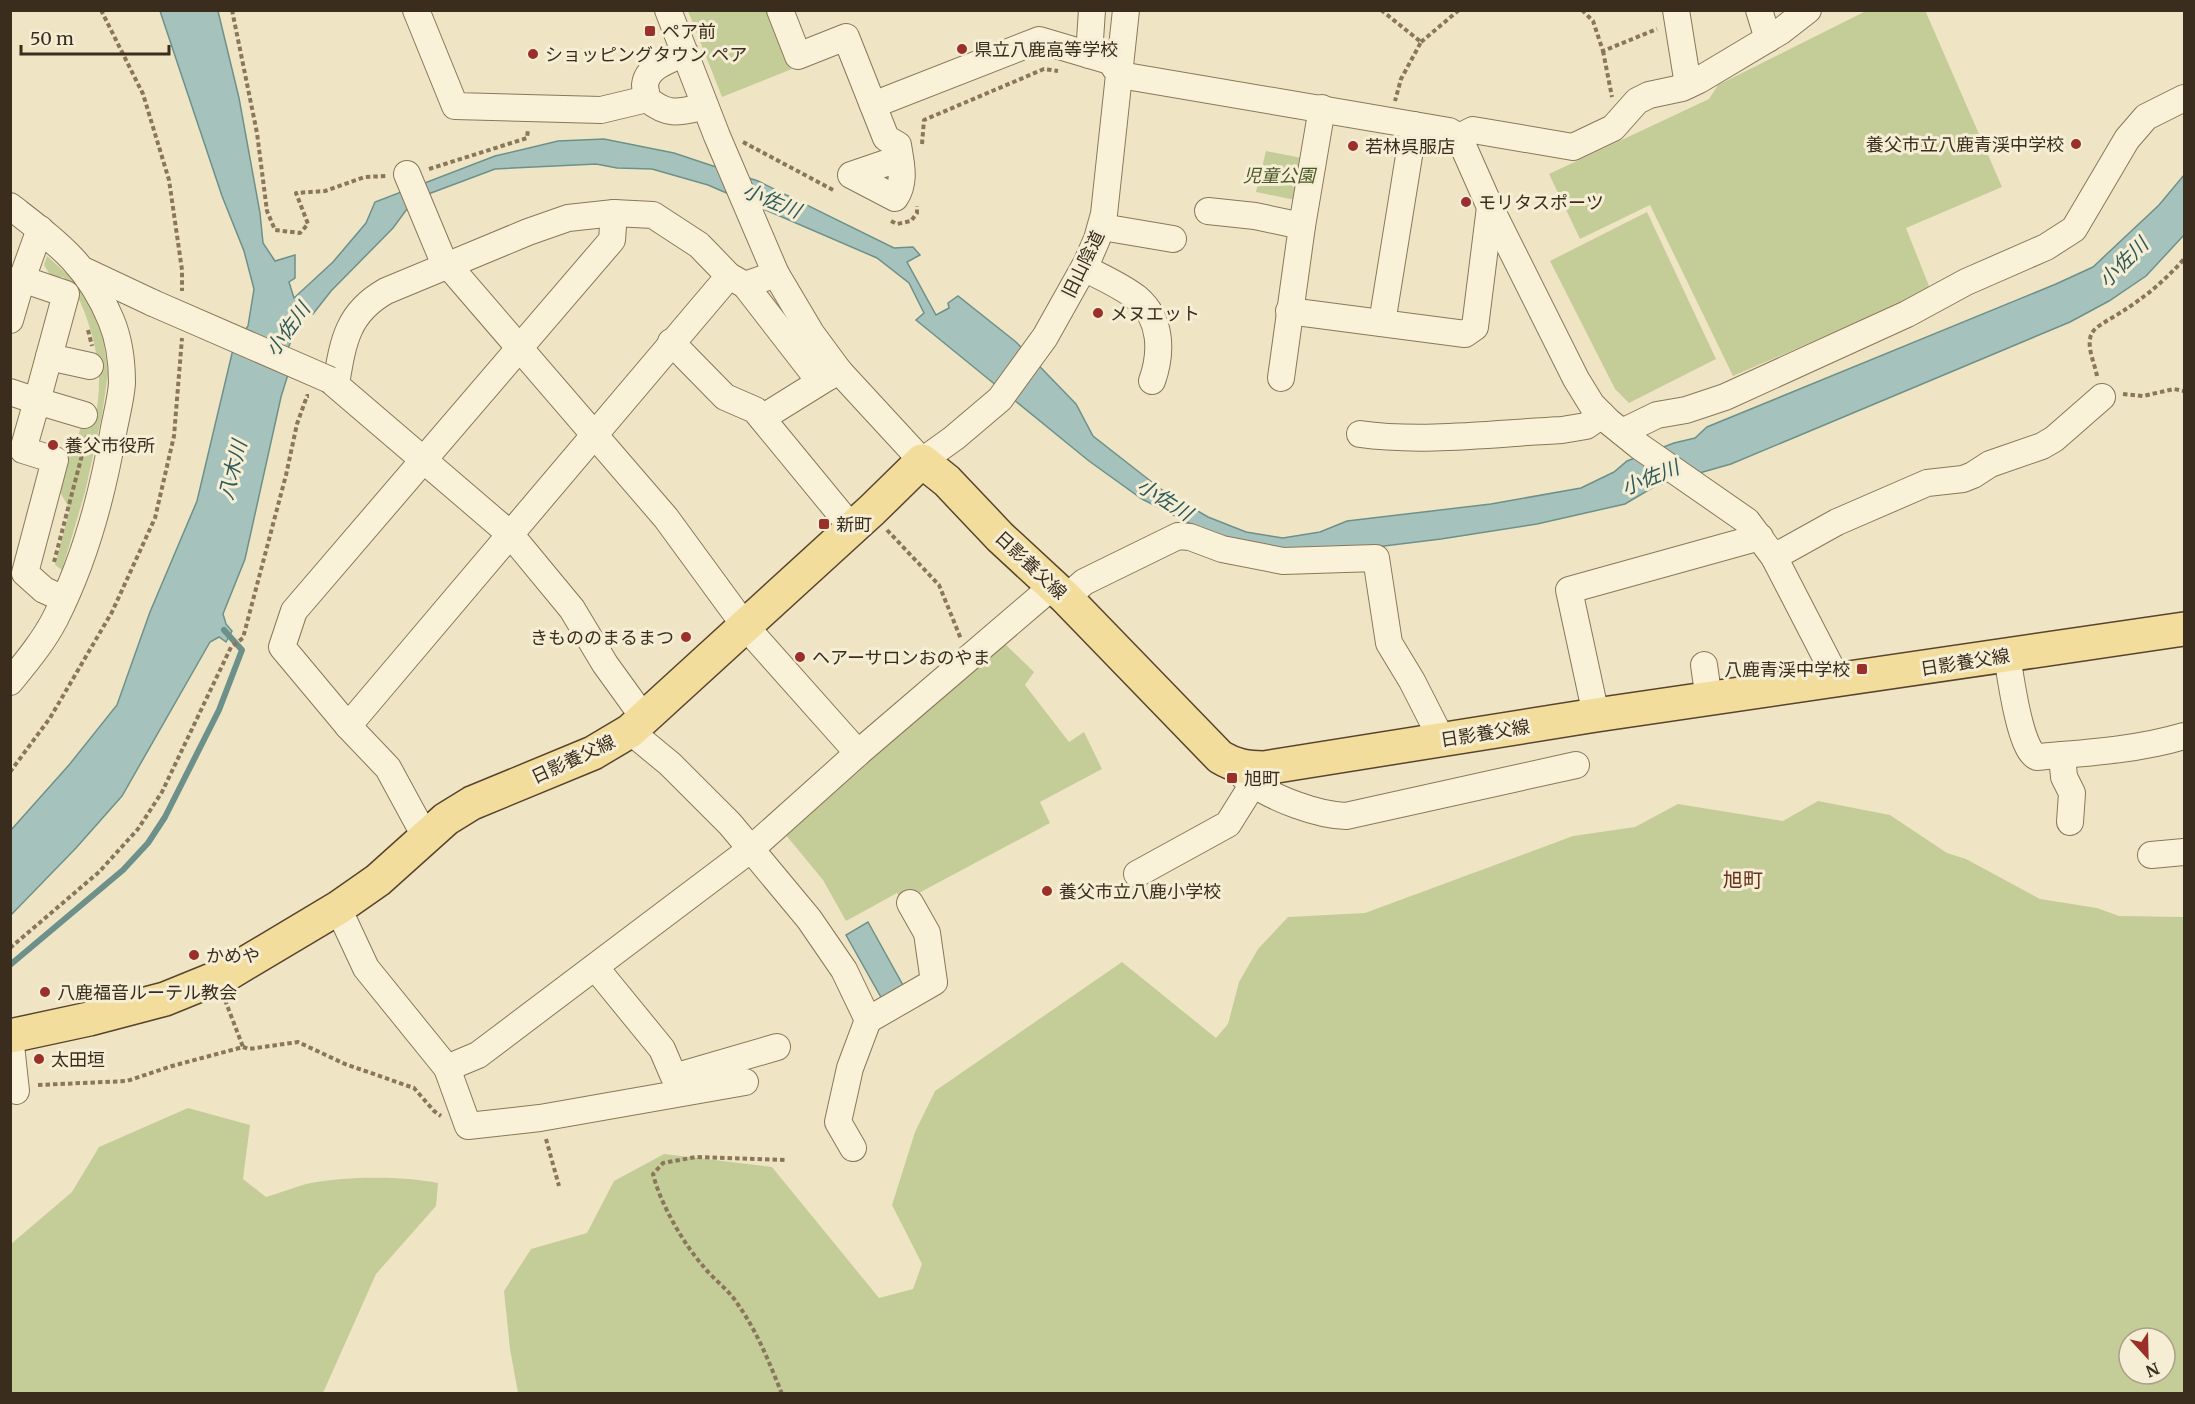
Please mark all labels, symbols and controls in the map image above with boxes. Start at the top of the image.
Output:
scale bar [21,18,170,56]
place label: ペア前 [662,20,716,43]
marker: ペア前 [643,24,657,38]
text: 50 m [30,27,74,50]
place label: 県立八鹿高等学校 [974,38,1118,61]
marker: 県立八鹿高等学校 [955,42,969,56]
place label: ショッピングタウン ペア [545,43,747,66]
marker: ショッピングタウン ペア [526,47,540,61]
place label: 養父市立八鹿青渓中学校 [1866,133,2064,156]
place label: 若林呉服店 [1365,135,1455,158]
marker: 養父市立八鹿青渓中学校 [2069,137,2083,151]
marker: 若林呉服店 [1346,139,1360,153]
park label: 児童公園 [1243,164,1318,187]
water label: 小佐川 [740,177,806,224]
place label: モリタスポーツ [1478,191,1604,214]
marker: モリタスポーツ [1459,195,1473,209]
street label: 旧山陰道 [1057,227,1109,301]
water label: 小佐川 [2093,231,2154,292]
water label: 小佐川 [259,296,316,361]
place label: メヌエット [1110,302,1200,325]
marker: メヌエット [1091,306,1105,320]
place label: 養父市役所 [65,434,155,457]
water label: 八木川 [213,436,252,502]
marker: 養父市役所 [46,438,60,452]
water label: 小佐川 [1618,453,1684,500]
water label: 小佐川 [1133,473,1199,527]
place label: 新町 [836,513,872,536]
marker: 新町 [817,517,831,531]
street label: 日影養父線 [990,526,1072,604]
place label: きもののまるまつ [530,626,674,649]
marker: きもののまるまつ [679,630,693,644]
street label: 日影養父線 [1919,644,2011,680]
place label: ヘアーサロンおのやま [812,646,991,669]
marker: ヘアーサロンおのやま [793,650,807,664]
place label: 八鹿青渓中学校 [1724,658,1850,681]
marker: 八鹿青渓中学校 [1855,662,1869,676]
street label: 日影養父線 [1439,715,1531,751]
street label: 日影養父線 [527,730,619,788]
place label: 旭町 [1244,767,1280,790]
marker: 旭町 [1225,771,1239,785]
district label: 旭町 [1723,867,1763,892]
place label: 養父市立八鹿小学校 [1059,880,1221,903]
marker: 養父市立八鹿小学校 [1040,884,1054,898]
place label: かめや [206,944,260,967]
marker: かめや [187,948,201,962]
place label: 八鹿福音ルーテル教会 [57,981,237,1004]
marker: 八鹿福音ルーテル教会 [38,985,52,999]
place label: 太田垣 [51,1048,105,1071]
marker: 太田垣 [32,1052,46,1066]
north arrow [2117,1326,2177,1386]
text: N [2143,1358,2162,1382]

